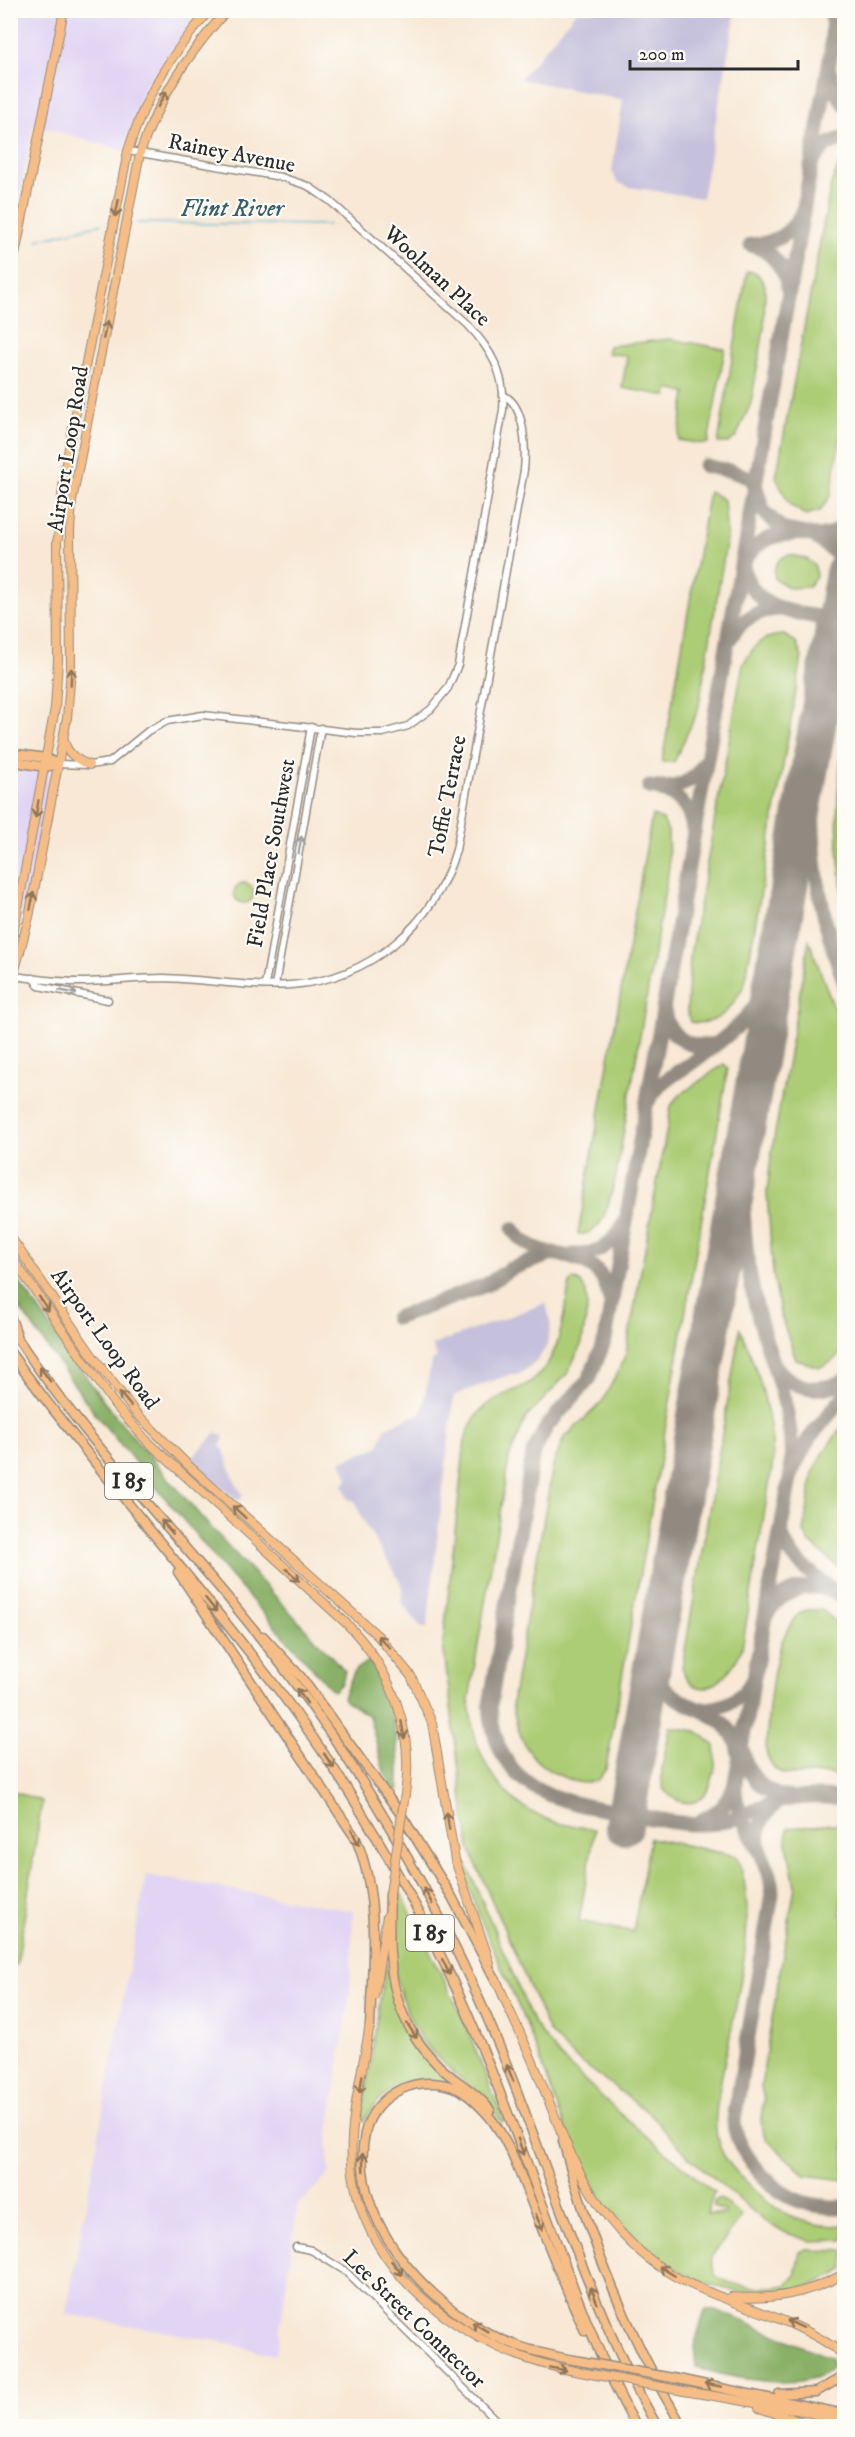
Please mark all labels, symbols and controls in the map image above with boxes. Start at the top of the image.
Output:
scale bar [630,33,798,71]
text: 200 m [639,44,685,66]
one-way arrow [156,91,168,108]
street label: Rainey Avenue [166,128,297,179]
water label: Flint River [180,194,286,224]
one-way arrow [111,198,122,217]
street label: Woolman Place [377,219,496,332]
one-way arrow [100,321,111,340]
street label: Airport Loop Road [42,364,95,534]
one-way arrow [65,668,76,688]
street label: Toffie Terrace [422,733,473,860]
street label: Field Place Southwest [242,757,301,950]
one-way arrow [31,798,42,818]
one-way arrow [295,836,306,855]
one-way arrow [27,891,38,911]
one-way arrow [58,987,78,998]
street label: Airport Loop Road [44,1263,165,1415]
one-way arrow [37,1295,50,1312]
one-way arrow [39,1367,52,1383]
one-way arrow [118,1392,132,1407]
road number: I 85 [105,1463,153,1499]
one-way arrow [232,1505,247,1519]
one-way arrow [160,1520,174,1535]
one-way arrow [285,1568,300,1582]
one-way arrow [205,1597,218,1613]
one-way arrow [377,1635,392,1650]
one-way arrow [296,1688,308,1704]
one-way arrow [398,1719,409,1739]
one-way arrow [323,1752,335,1769]
one-way arrow [443,1812,454,1832]
one-way arrow [350,1828,362,1846]
one-way arrow [422,1887,434,1905]
road number: I 85 [406,1915,454,1951]
one-way arrow [441,1957,453,1975]
one-way arrow [406,2023,419,2040]
one-way arrow [504,2064,515,2083]
one-way arrow [355,2074,366,2094]
one-way arrow [516,2137,527,2155]
one-way arrow [358,2153,369,2173]
one-way arrow [534,2213,545,2231]
street label: Lee Street Connector [337,2244,492,2395]
one-way arrow [390,2260,403,2276]
one-way arrow [659,2264,676,2276]
one-way arrow [588,2286,599,2305]
one-way arrow [786,2318,804,2329]
one-way arrow [472,2321,489,2333]
one-way arrow [548,2364,568,2375]
one-way arrow [704,2379,724,2390]

